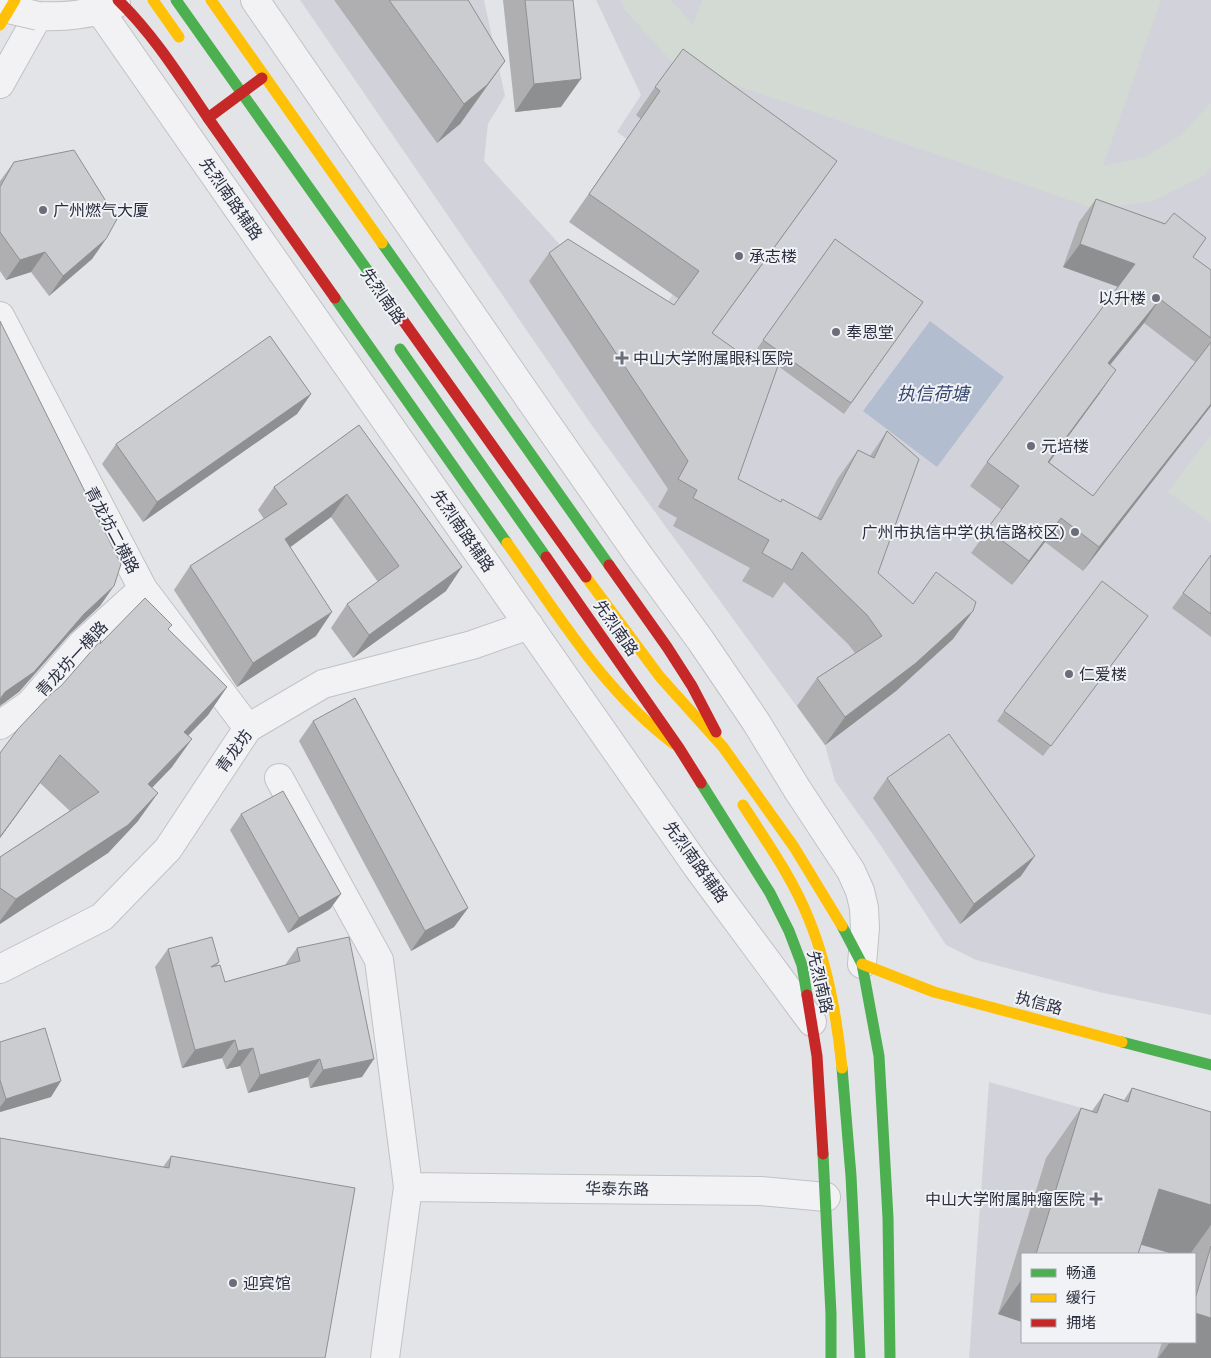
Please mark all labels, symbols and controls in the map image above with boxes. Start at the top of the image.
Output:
street label: 先烈南路辅路 [196,154,266,244]
place label: 广州燃气大厦 [53,201,149,220]
marker: 广州燃气大厦 [37,204,49,216]
place label: 承志楼 [749,247,797,266]
marker: 承志楼 [733,250,745,262]
street label: 先烈南路 [357,264,409,328]
place label: 以升楼 [1098,289,1146,308]
marker: 以升楼 [1150,292,1162,304]
place label: 奉恩堂 [846,323,894,342]
marker: 奉恩堂 [830,326,842,338]
place label: 中山大学附属眼科医院 [633,349,793,368]
marker: 中山大学附属眼科医院 [615,351,629,365]
water label: 执信荷塘 [897,383,972,405]
place label: 元培楼 [1041,437,1089,456]
marker: 元培楼 [1025,440,1037,452]
street label: 青龙坊二横路 [81,483,143,577]
street label: 先烈南路辅路 [428,486,498,576]
place label: 广州市执信中学(执信路校区) [862,523,1065,542]
marker: 广州市执信中学(执信路校区) [1069,526,1081,538]
street label: 先烈南路 [590,596,642,660]
street label: 青龙坊一横路 [32,617,112,701]
place label: 仁爱楼 [1079,665,1127,684]
marker: 仁爱楼 [1063,668,1075,680]
street label: 青龙坊 [212,726,256,776]
street label: 先烈南路辅路 [660,818,732,906]
street label: 先烈南路 [804,949,836,1015]
street label: 执信路 [1013,988,1065,1018]
street label: 华泰东路 [585,1179,649,1199]
place label: 中山大学附属肿瘤医院 [925,1190,1085,1209]
marker: 中山大学附属肿瘤医院 [1089,1192,1103,1206]
legend [1021,1253,1196,1343]
text: 畅通 [1066,1264,1096,1282]
place label: 迎宾馆 [243,1274,291,1293]
marker: 迎宾馆 [227,1277,239,1289]
text: 缓行 [1066,1289,1096,1307]
text: 拥堵 [1066,1314,1096,1332]

